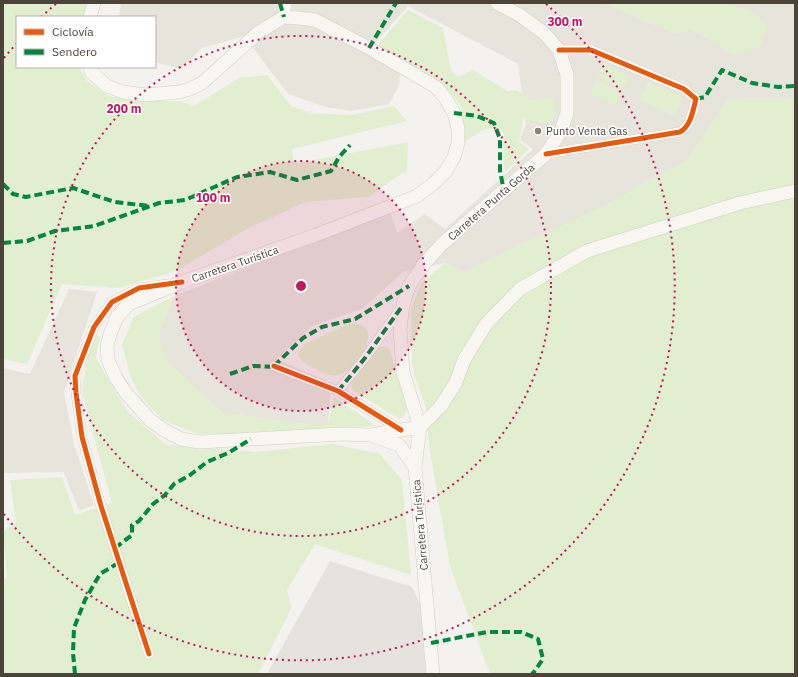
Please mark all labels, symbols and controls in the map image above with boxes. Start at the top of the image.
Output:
text: 300 m [547,14,583,29]
legend [16,16,156,68]
text: Ciclovía [52,24,94,39]
text: Sendero [52,44,97,59]
text: 200 m [106,101,142,116]
place label: Punto Venta Gas [546,124,628,138]
marker: Punto Venta Gas [533,126,543,136]
street label: Carretera Punta Gorda [445,160,537,244]
text: 100 m [195,190,231,205]
street label: Carretera Turística [190,243,280,285]
centre of rings [294,279,308,293]
street label: Carretera Turística [409,479,431,571]

